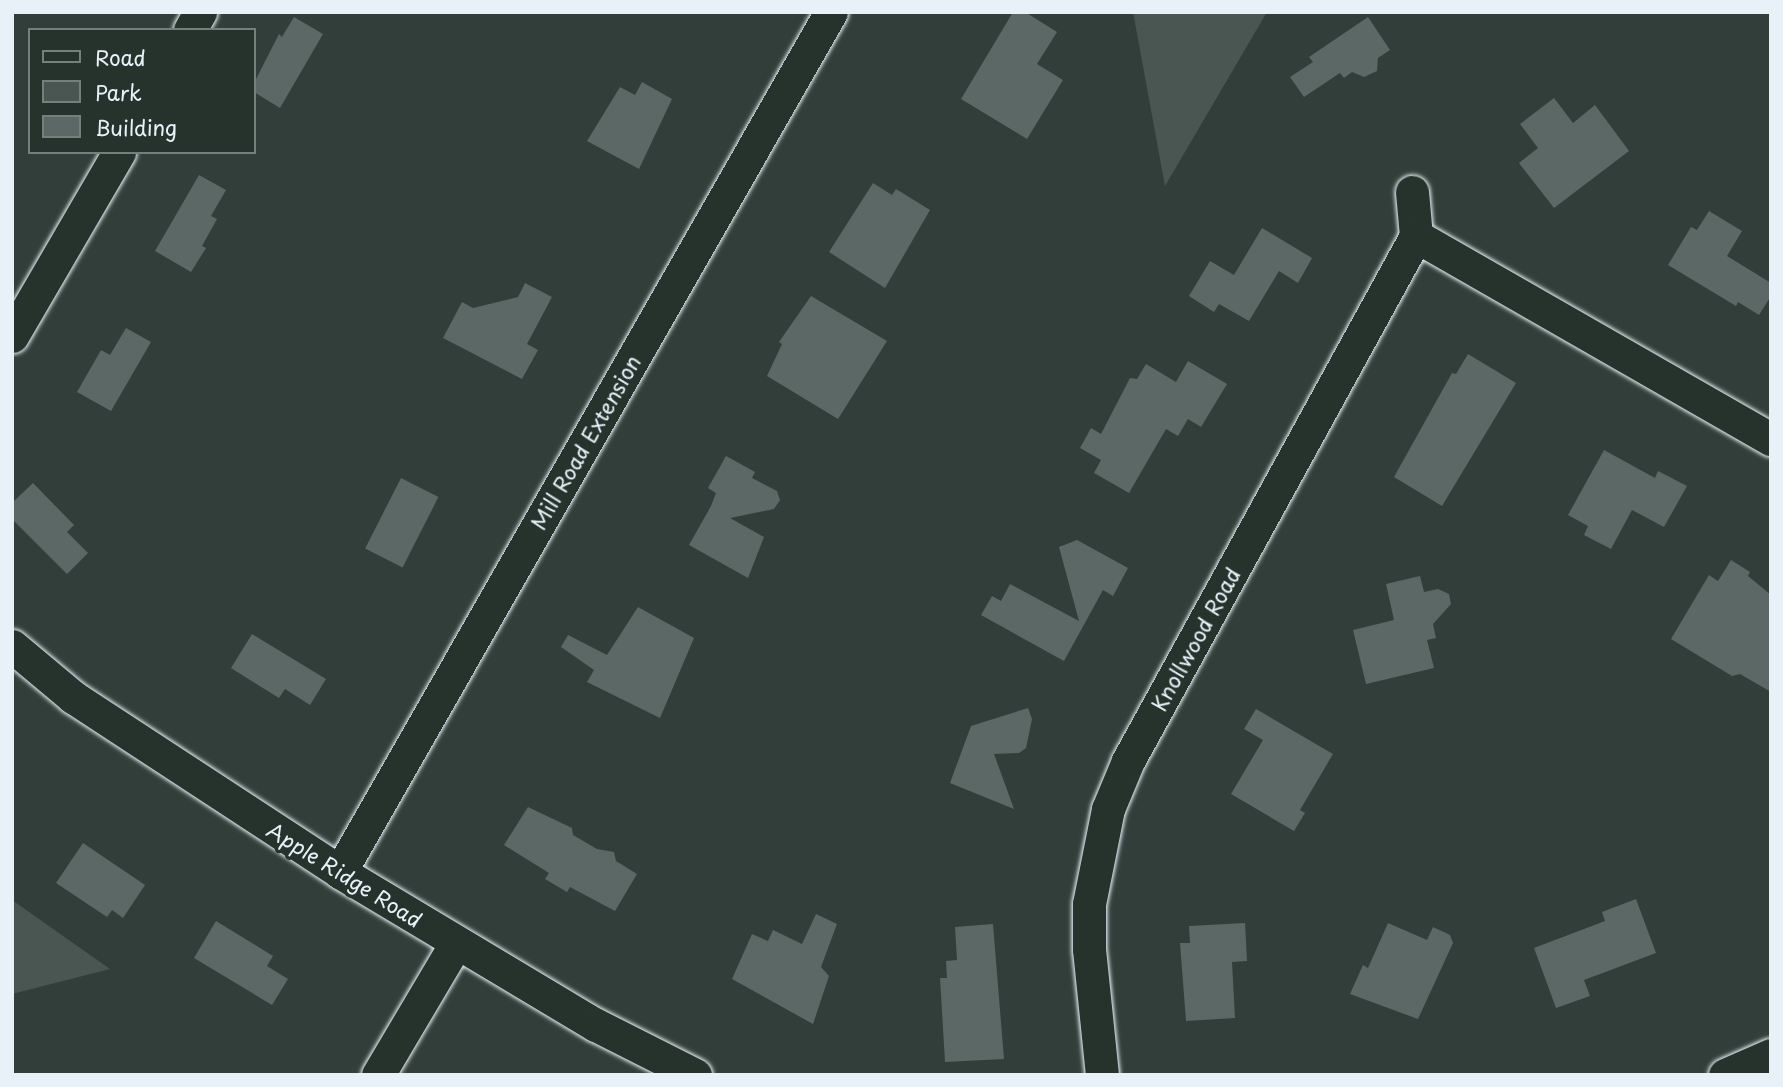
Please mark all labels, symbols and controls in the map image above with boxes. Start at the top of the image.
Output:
legend [28,28,256,154]
text: Road [95,41,146,73]
text: Park [95,76,142,108]
text: Building [95,111,177,143]
street label: Mill Road Extension [524,350,646,534]
street label: Knollwood Road [1145,563,1245,715]
street label: Apple Ridge Road [262,816,428,932]

